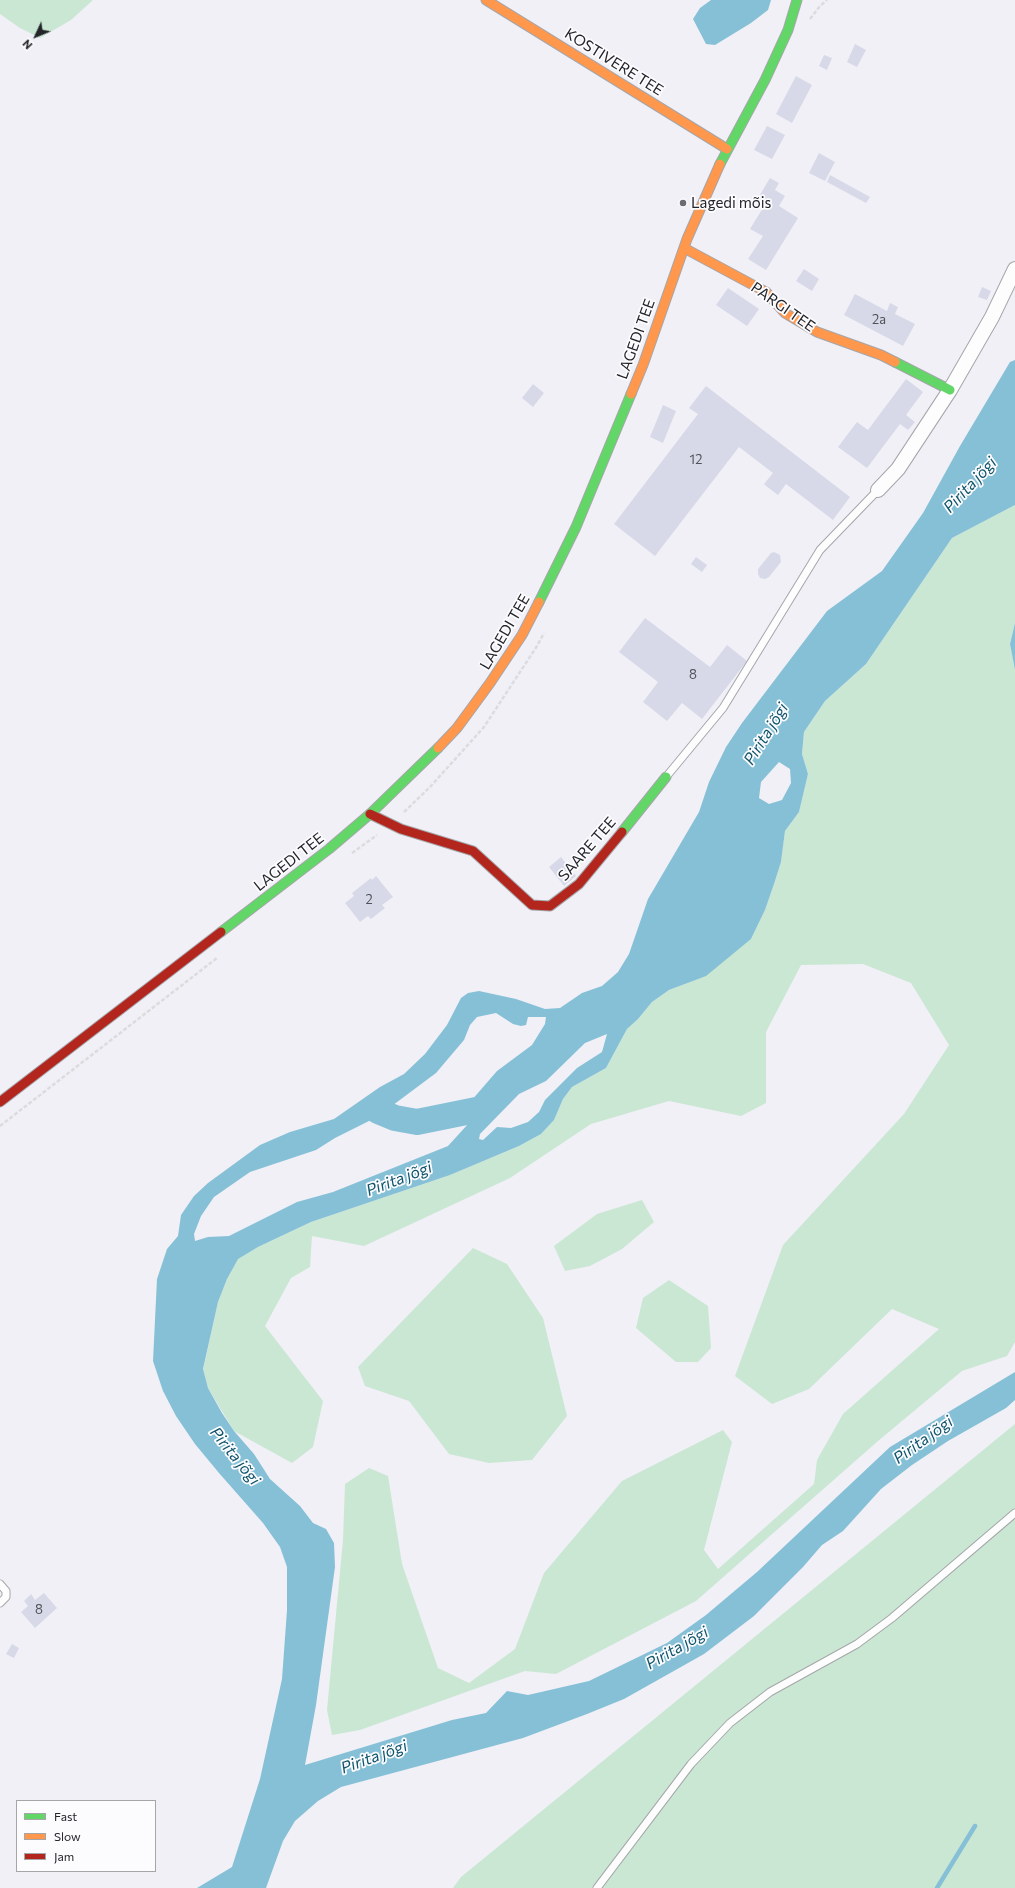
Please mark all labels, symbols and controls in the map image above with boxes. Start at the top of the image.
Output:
north arrow [16,16,56,56]
street label: KOSTIVERE TEE [561,25,667,99]
text: N [19,37,35,52]
place label: Lagedi mõis [691,194,771,212]
marker: Lagedi mõis [678,198,688,208]
street label: PARGI TEE [747,278,819,336]
street label: LAGEDI TEE [613,296,659,382]
house number: 2a [872,312,886,328]
house number: 12 [690,452,702,468]
water label: Pirita jõgi [939,453,1001,517]
street label: LAGEDI TEE [476,591,534,673]
house number: 8 [689,667,697,683]
water label: Pirita jõgi [740,700,792,768]
street label: SAARE TEE [554,813,620,885]
street label: LAGEDI TEE [250,829,328,895]
house number: 2 [365,892,373,908]
water label: Pirita jõgi [363,1158,435,1200]
water label: Pirita jõgi [889,1412,957,1468]
water label: Pirita jõgi [206,1423,264,1489]
house number: 8 [35,1602,43,1618]
water label: Pirita jõgi [642,1622,712,1674]
water label: Pirita jõgi [338,1736,410,1778]
legend [16,1800,156,1872]
text: Fast [54,1809,77,1823]
text: Slow [54,1829,81,1843]
text: Jam [54,1849,74,1863]

